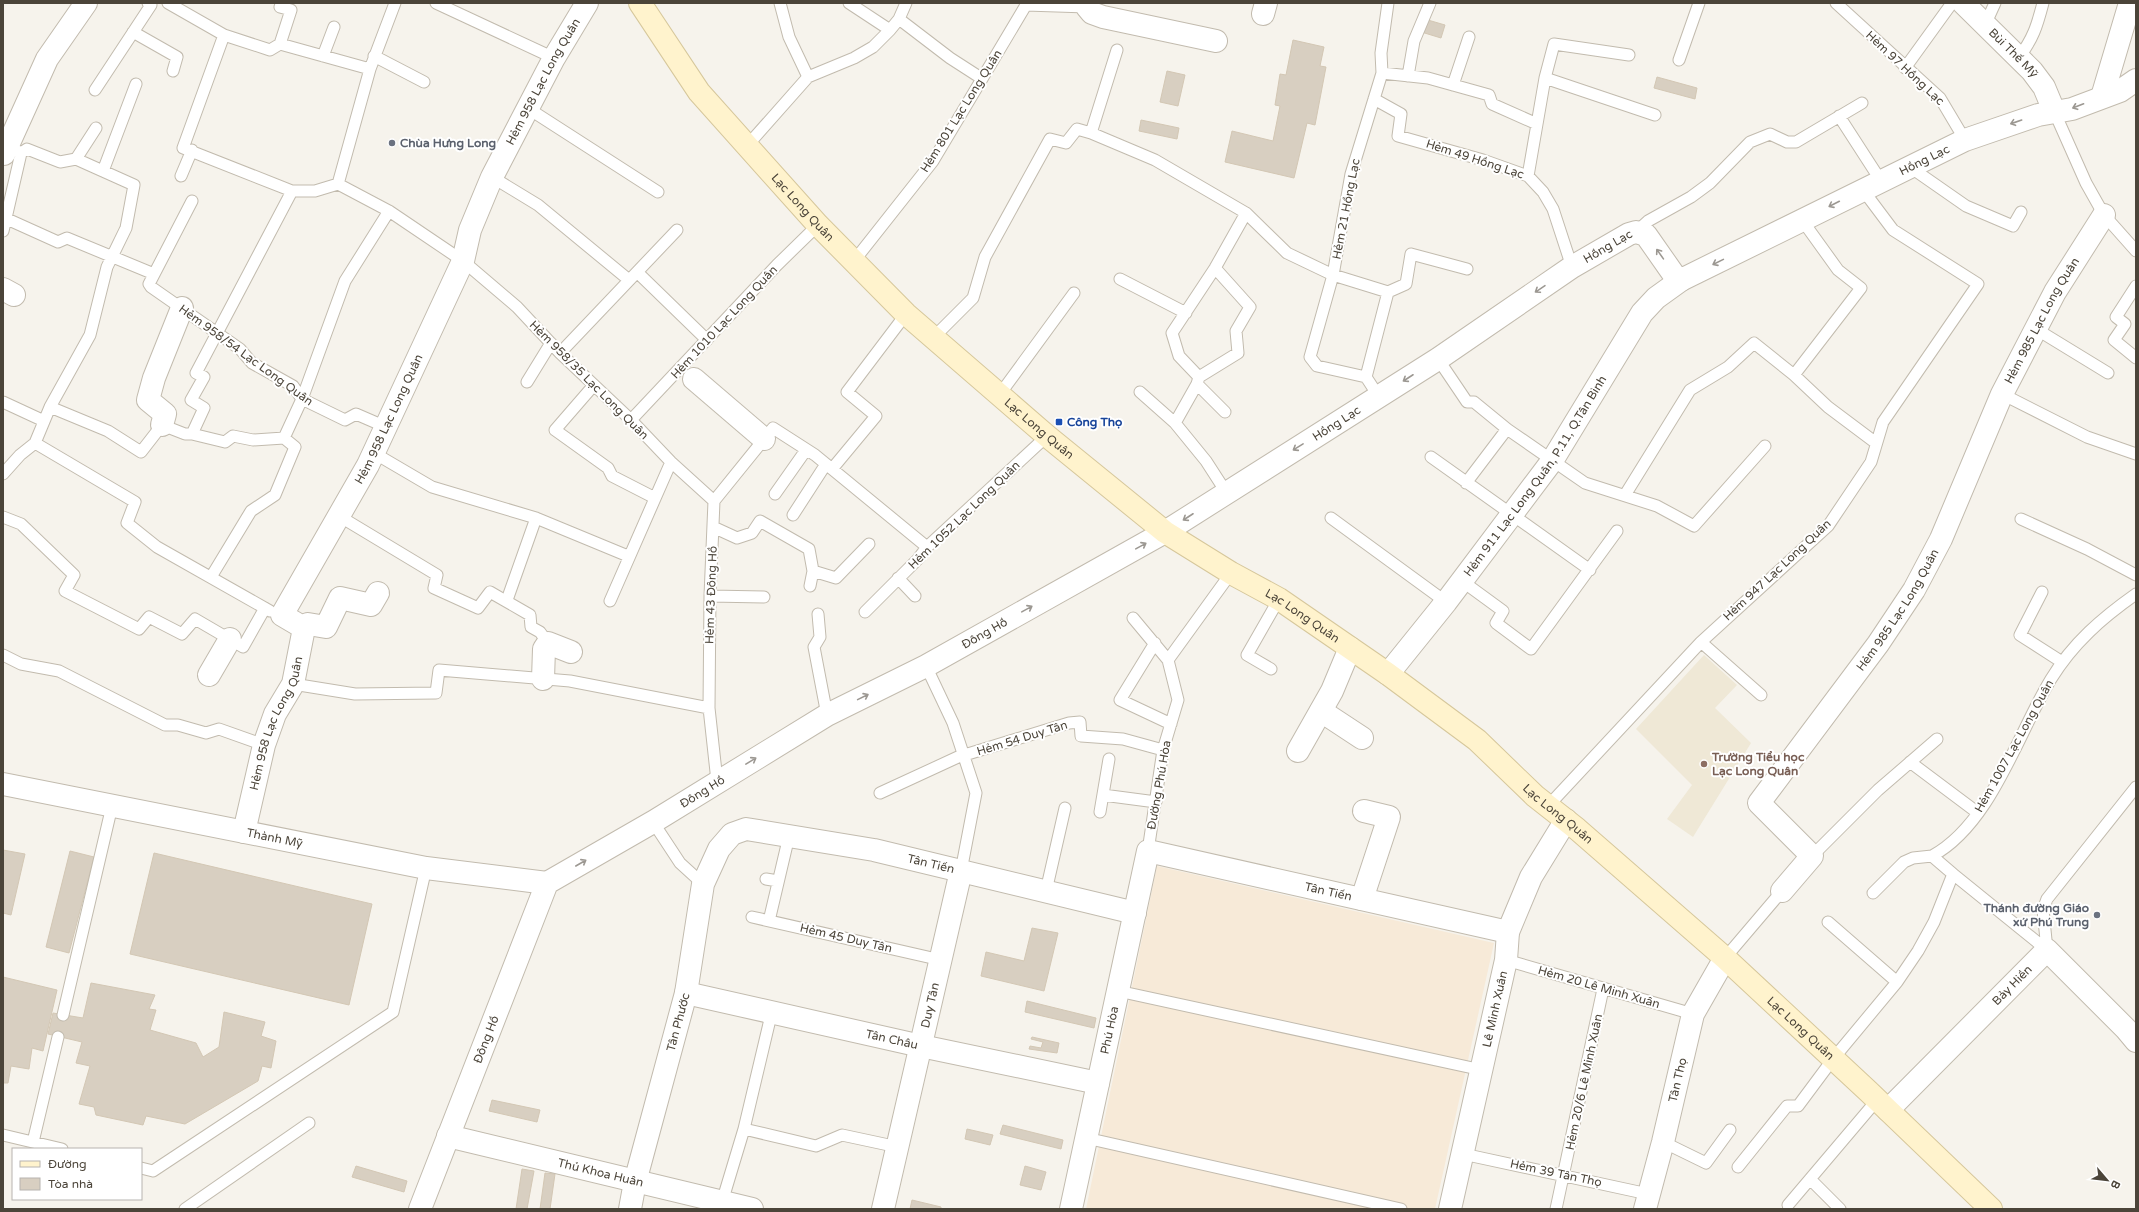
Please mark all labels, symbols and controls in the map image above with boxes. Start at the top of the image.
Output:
street label: Hẻm 958 Lạc Long Quân [503,16,583,147]
street label: Bùi Thế Mỹ [1986,25,2042,81]
street label: Hẻm 97 Hồng Lạc [1863,28,1947,108]
street label: Hẻm 801 Lạc Long Quân [917,47,1005,175]
one-way arrow [2073,103,2085,111]
one-way arrow [2010,119,2023,126]
place label: Chùa Hưng Long [400,136,496,151]
street label: Hẻm 49 Hồng Lạc [1424,137,1526,181]
marker: Chùa Hưng Long [387,138,397,148]
street label: Hồng Lạc [1897,142,1952,178]
street label: Hẻm 21 Hồng Lạc [1329,157,1363,261]
street label: Lạc Long Quân [768,171,837,244]
one-way arrow [1828,201,1840,208]
street label: Hồng Lạc [1581,227,1635,266]
one-way arrow [1656,249,1664,260]
street label: Hẻm 985 Lạc Long Quân [2002,255,2082,386]
one-way arrow [1712,259,1724,266]
street label: Hẻm 1010 Lạc Long Quân [668,263,780,381]
one-way arrow [1535,285,1546,293]
street label: Hẻm 958/54 Lạc Long Quân [176,302,316,408]
street label: Hẻm 958/35 Lạc Long Quân [527,318,651,442]
street label: Hẻm 958 Lạc Long Quân [352,352,426,486]
street label: Hẻm 911 Lạc Long Quân, P.11, Q.Tân Bình [1461,373,1609,579]
one-way arrow [1403,374,1414,382]
street label: Lạc Long Quân [1002,395,1077,462]
street label: Hồng Lạc [1310,403,1363,444]
place label: Công Thọ [1067,415,1122,430]
marker: Công Thọ [1054,417,1064,427]
one-way arrow [1293,443,1304,451]
street label: Hẻm 1052 Lạc Long Quân [905,458,1023,572]
one-way arrow [1183,513,1194,521]
street label: Hẻm 947 Lạc Long Quân [1720,516,1834,624]
one-way arrow [1135,541,1147,549]
street label: Hẻm 43 Đông Hồ [702,546,720,644]
street label: Hẻm 985 Lạc Long Quân [1853,547,1941,674]
street label: Lạc Long Quân [1263,586,1342,646]
one-way arrow [1021,605,1033,613]
street label: Đông Hồ [959,615,1010,652]
street label: Hẻm 958 Lạc Long Quân [247,655,305,792]
street label: Hẻm 1007 Lạc Long Quân [1972,677,2056,815]
one-way arrow [857,693,869,700]
street label: Hẻm 54 Duy Tân [975,718,1069,758]
street label: Đường Phú Hòa [1144,739,1174,831]
place label: Trường Tiểu học Lạc Long Quân [1711,750,1805,779]
one-way arrow [745,757,757,765]
marker: Trường Tiểu học Lạc Long Quân [1699,759,1709,769]
street label: Đông Hồ [677,773,727,811]
street label: Lạc Long Quân [1520,781,1596,847]
street label: Thành Mỹ [245,826,305,850]
street label: Tân Tiến [906,851,956,876]
one-way arrow [575,859,587,867]
street label: Tân Tiến [1303,879,1353,904]
place label: Thánh đường Giáo xứ Phú Trung [1983,901,2089,930]
marker: Thánh đường Giáo xứ Phú Trung [2092,910,2102,920]
street label: Hẻm 45 Duy Tân [799,921,893,955]
street label: Bảy Hiền [1989,962,2035,1008]
street label: Hẻm 20 Lê Minh Xuân [1536,963,1662,1011]
street label: Lê Minh Xuân [1480,969,1510,1049]
street label: Duy Tân [918,981,942,1029]
street label: Tân Phước [664,991,693,1053]
street label: Lạc Long Quân [1764,994,1837,1063]
street label: Phú Hòa [1098,1005,1121,1055]
street label: Đông Hồ [470,1013,502,1065]
street label: Hẻm 20/6 Lê Minh Xuân [1563,1013,1605,1151]
street label: Tân Châu [864,1027,919,1052]
street label: Tân Thọ [1666,1056,1690,1104]
legend [12,1148,142,1200]
street label: Thủ Khoa Huân [556,1156,645,1190]
street label: Hẻm 39 Tân Thọ [1509,1156,1603,1190]
text: Đường [48,1157,87,1171]
north arrow [2087,1160,2127,1200]
text: Tòa nhà [48,1177,93,1191]
text: B [2108,1178,2123,1191]

